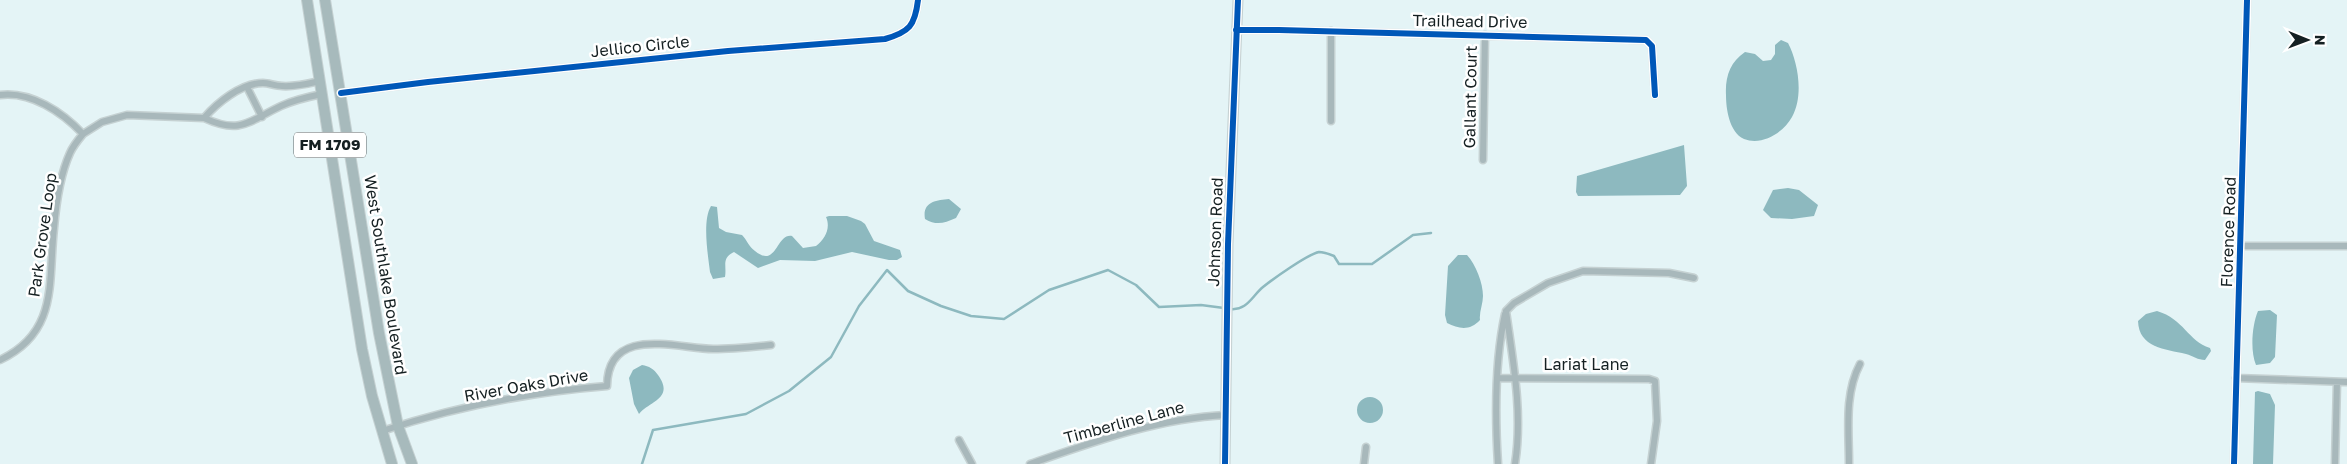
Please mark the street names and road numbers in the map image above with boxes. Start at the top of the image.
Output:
street label: Trailhead Drive [1413,10,1527,32]
street label: Jellico Circle [590,31,690,61]
street label: Gallant Court [1459,45,1481,149]
road number: FM 1709 [294,132,366,158]
street label: Park Grove Loop [23,171,61,298]
street label: West Southlake Boulevard [360,174,412,376]
street label: Florence Road [2216,176,2240,288]
street label: Johnson Road [1203,177,1227,287]
street label: Lariat Lane [1543,354,1629,374]
street label: River Oaks Drive [463,364,589,406]
street label: Timberline Lane [1062,396,1186,448]

